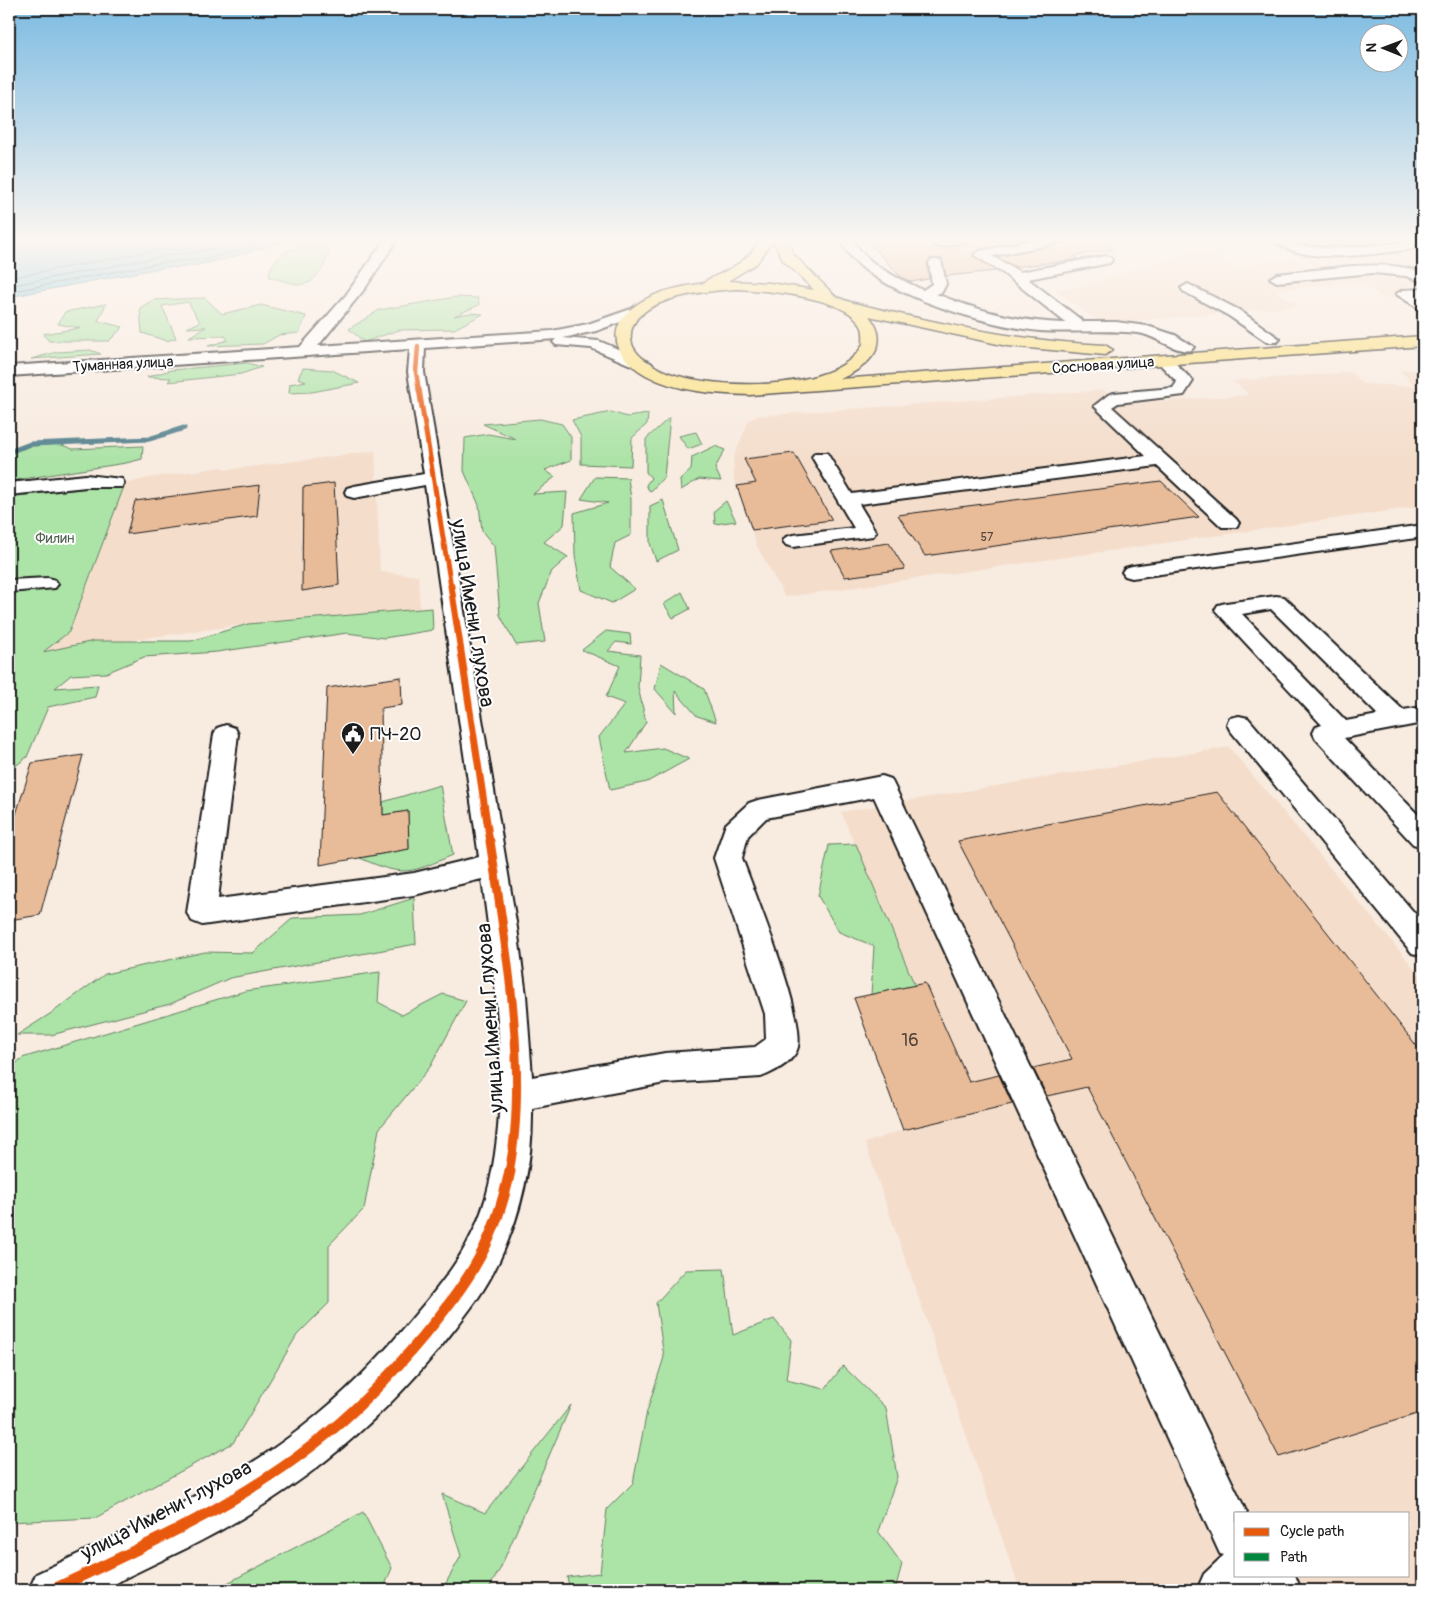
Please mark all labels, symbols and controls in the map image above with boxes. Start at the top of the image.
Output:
north arrow [1360,22,1410,72]
text: N [1363,43,1380,53]
street label: Туманная улица [72,352,174,377]
street label: Сосновая улица [1051,352,1155,379]
street label: улица Имени Глухова [444,516,501,709]
park label: Филин [36,529,74,548]
house number: 57 [981,530,994,545]
public building icon: ПЧ-20 [340,721,366,755]
place label: ПЧ-20 [370,723,422,746]
street label: улица Имени Глухова [470,922,511,1115]
house number: 16 [901,1029,919,1052]
street label: улица Имени Глухова [75,1454,256,1567]
legend [1234,1512,1410,1576]
text: Cycle path [1280,1522,1344,1541]
text: Path [1280,1548,1307,1567]

